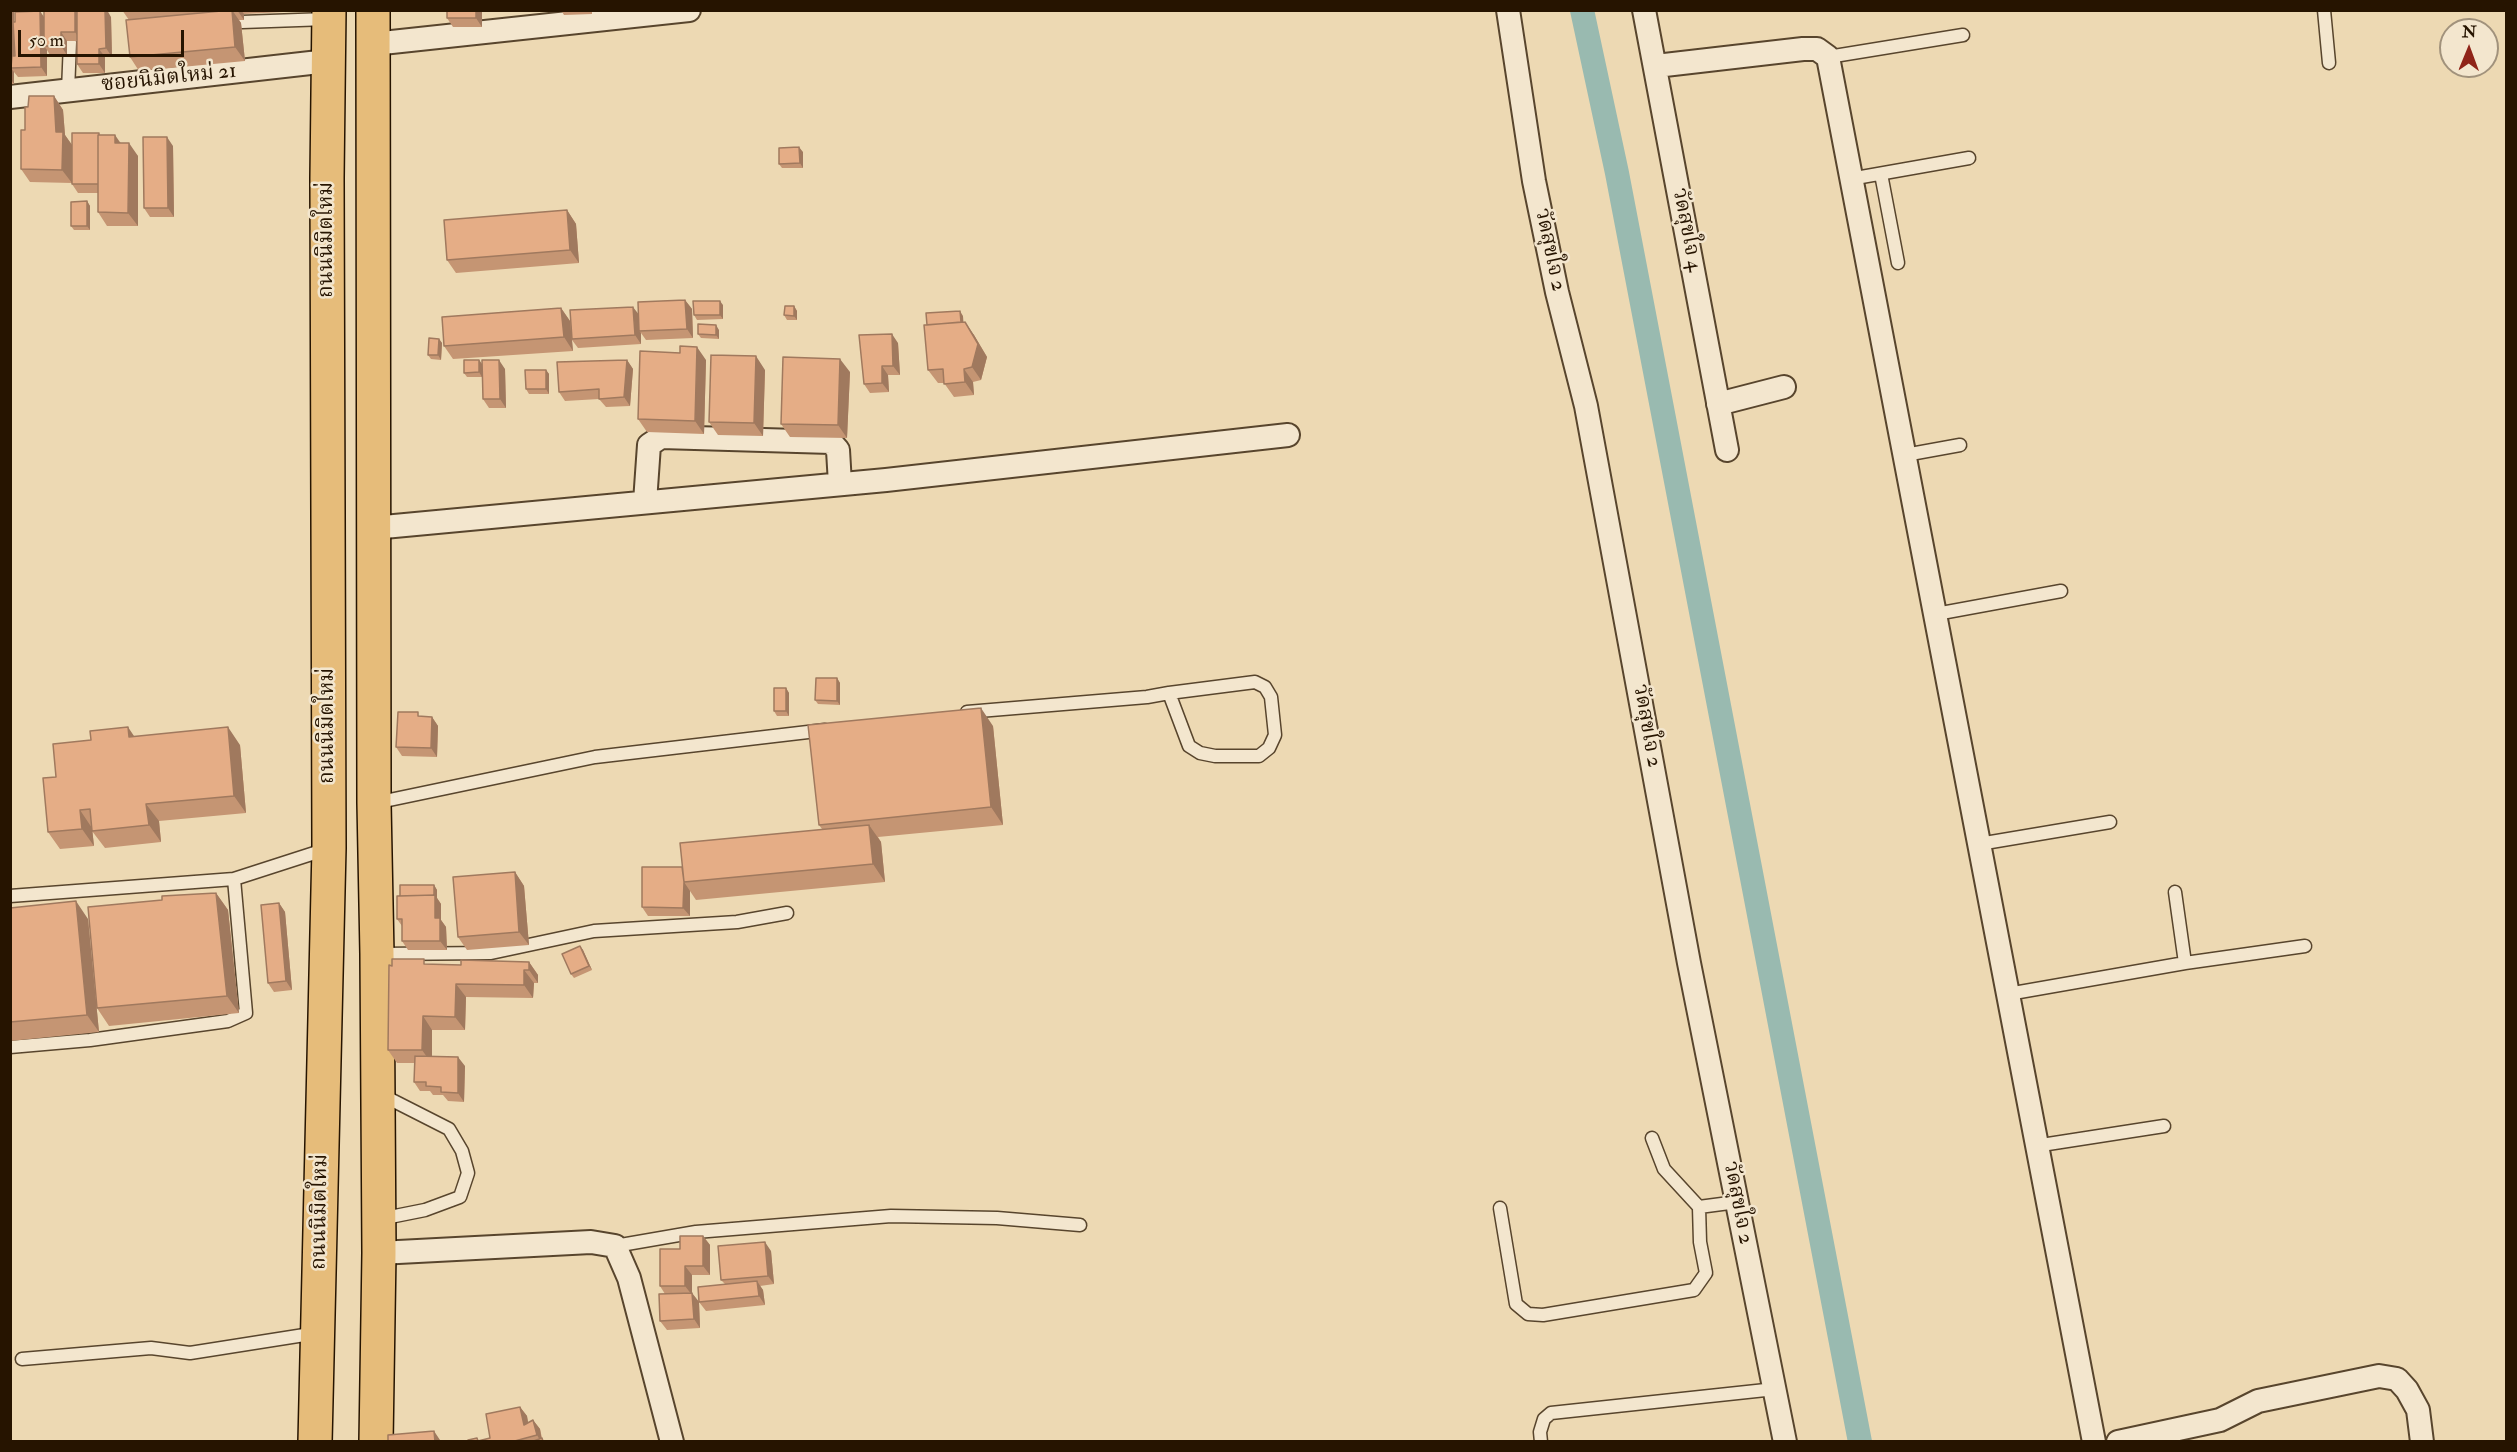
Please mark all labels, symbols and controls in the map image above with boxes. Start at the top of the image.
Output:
scale bar [21,18,188,56]
north arrow [2439,18,2499,78]
text: N [2462,22,2477,42]
text: 50 m [29,29,64,52]
street label: ซอยนิมิตใหม่ 21 [100,59,238,99]
street label: ถนนนิมิตใหม่ [314,182,340,298]
street label: วัดสุขใจ 4 [1666,186,1706,274]
street label: วัดสุขใจ 2 [1528,207,1570,293]
street label: ถนนนิมิตใหม่ [315,668,341,784]
street label: วัดสุขใจ 2 [1626,683,1666,769]
street label: ถนนนิมิตใหม่ [307,1154,335,1270]
street label: วัดสุขใจ 2 [1717,1160,1757,1246]

